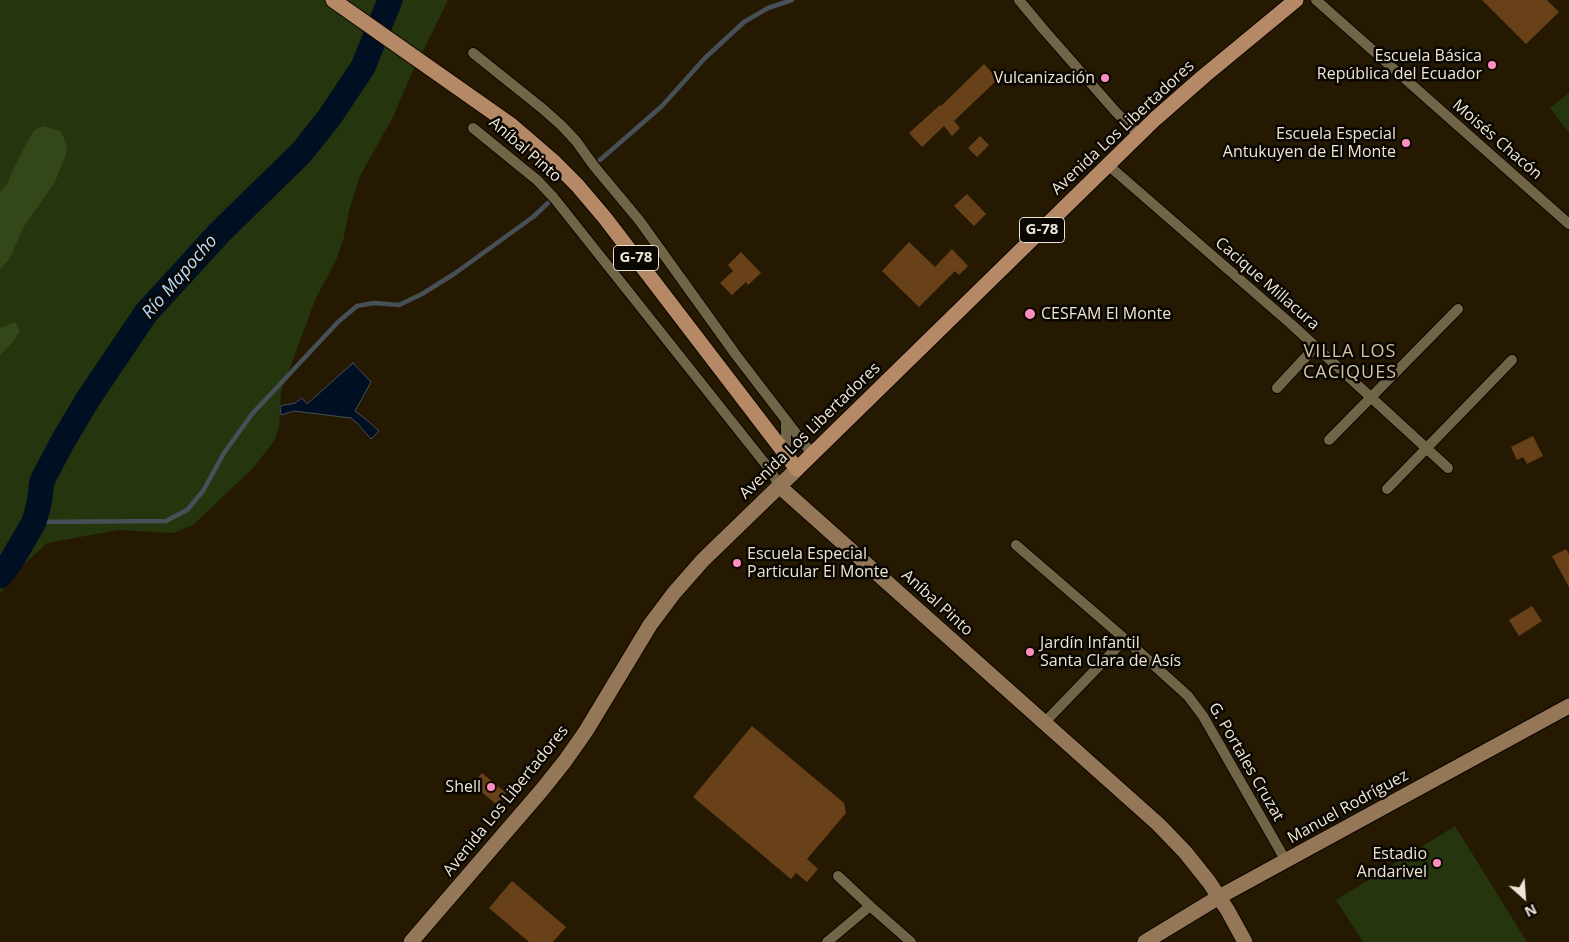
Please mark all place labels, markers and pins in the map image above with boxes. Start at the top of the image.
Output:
place label: Escuela Básica República del Ecuador [1317,46,1482,84]
marker: Escuela Básica República del Ecuador [1486,59,1498,71]
place label: Vulcanización [994,68,1095,88]
marker: Vulcanización [1099,72,1111,84]
place label: Escuela Especial Antukuyen de El Monte [1223,124,1396,162]
marker: Escuela Especial Antukuyen de El Monte [1400,137,1412,149]
place label: CESFAM El Monte [1041,304,1171,324]
marker: CESFAM El Monte [1023,307,1037,321]
place label: Escuela Especial Particular El Monte [747,544,889,582]
marker: Escuela Especial Particular El Monte [731,557,743,569]
place label: Jardín Infantil Santa Clara de Asís [1040,633,1181,671]
marker: Jardín Infantil Santa Clara de Asís [1024,646,1036,658]
place label: Shell [445,777,481,797]
marker: Shell [485,781,497,793]
place label: Estadio Andarivel [1357,844,1427,882]
marker: Estadio Andarivel [1431,857,1443,869]

